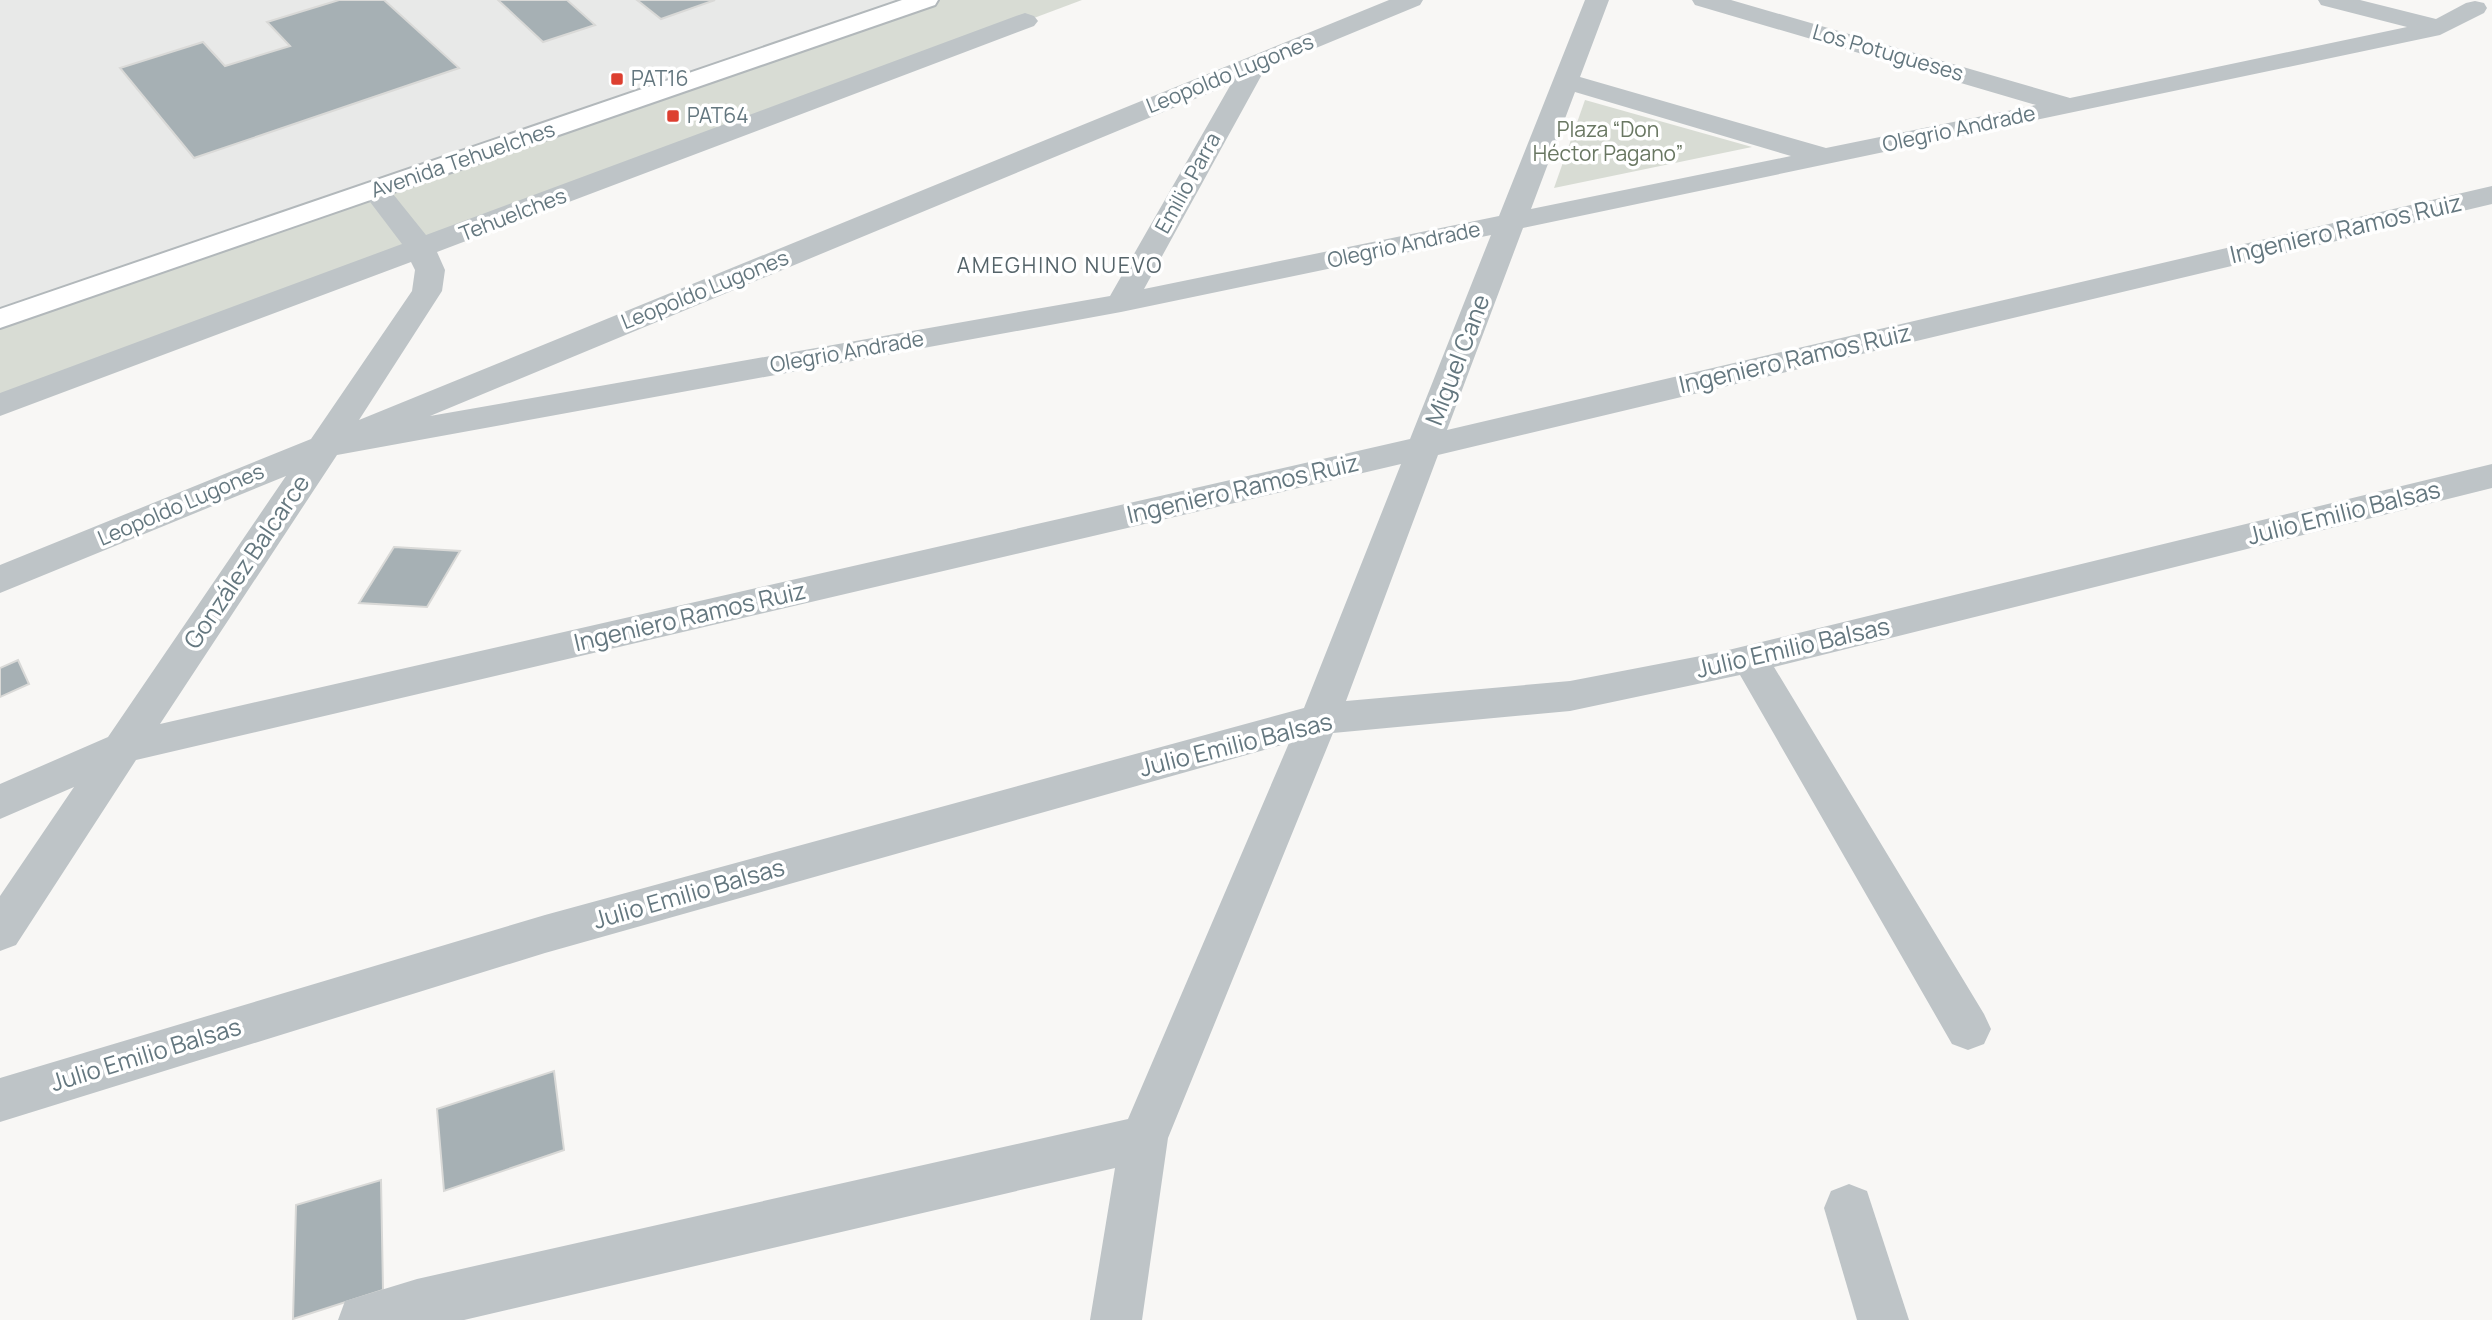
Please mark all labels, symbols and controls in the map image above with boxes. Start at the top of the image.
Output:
street label: Los Potugueses [1810,17,1967,87]
street label: Leopoldo Lugones [1142,27,1317,119]
place label: PAT16 [631,64,688,92]
marker: PAT16 [609,71,625,87]
street label: Olegrio Andrade [1880,98,2038,158]
place label: PAT64 [687,101,749,129]
marker: PAT64 [665,108,681,124]
street label: Avenida Tehuelches [367,114,558,204]
park label: Plaza “Don Héctor Pagano” [1533,115,1683,167]
street label: Emilio Parra [1148,127,1226,238]
street label: Tehuelches [455,181,570,247]
street label: Ingeniero Ramos Ruiz [2227,185,2465,270]
street label: Olegrio Andrade [1325,214,1483,274]
street label: Leopoldo Lugones [617,243,792,335]
district label: AMEGHINO NUEVO [957,251,1163,279]
street label: Miguel Cane [1417,289,1497,430]
street label: Ingeniero Ramos Ruiz [1676,315,1914,400]
street label: Olegrio Andrade [768,324,926,378]
street label: Ingeniero Ramos Ruiz [1124,445,1362,530]
street label: Leopoldo Lugones [93,456,268,552]
street label: González Balcarce [175,468,316,655]
street label: Julio Emilio Balsas [2244,472,2443,551]
street label: Ingeniero Ramos Ruiz [571,573,809,658]
street label: Julio Emilio Balsas [1693,608,1893,685]
street label: Julio Emilio Balsas [1136,704,1335,783]
street label: Julio Emilio Balsas [589,849,788,936]
street label: Julio Emilio Balsas [46,1009,245,1098]

